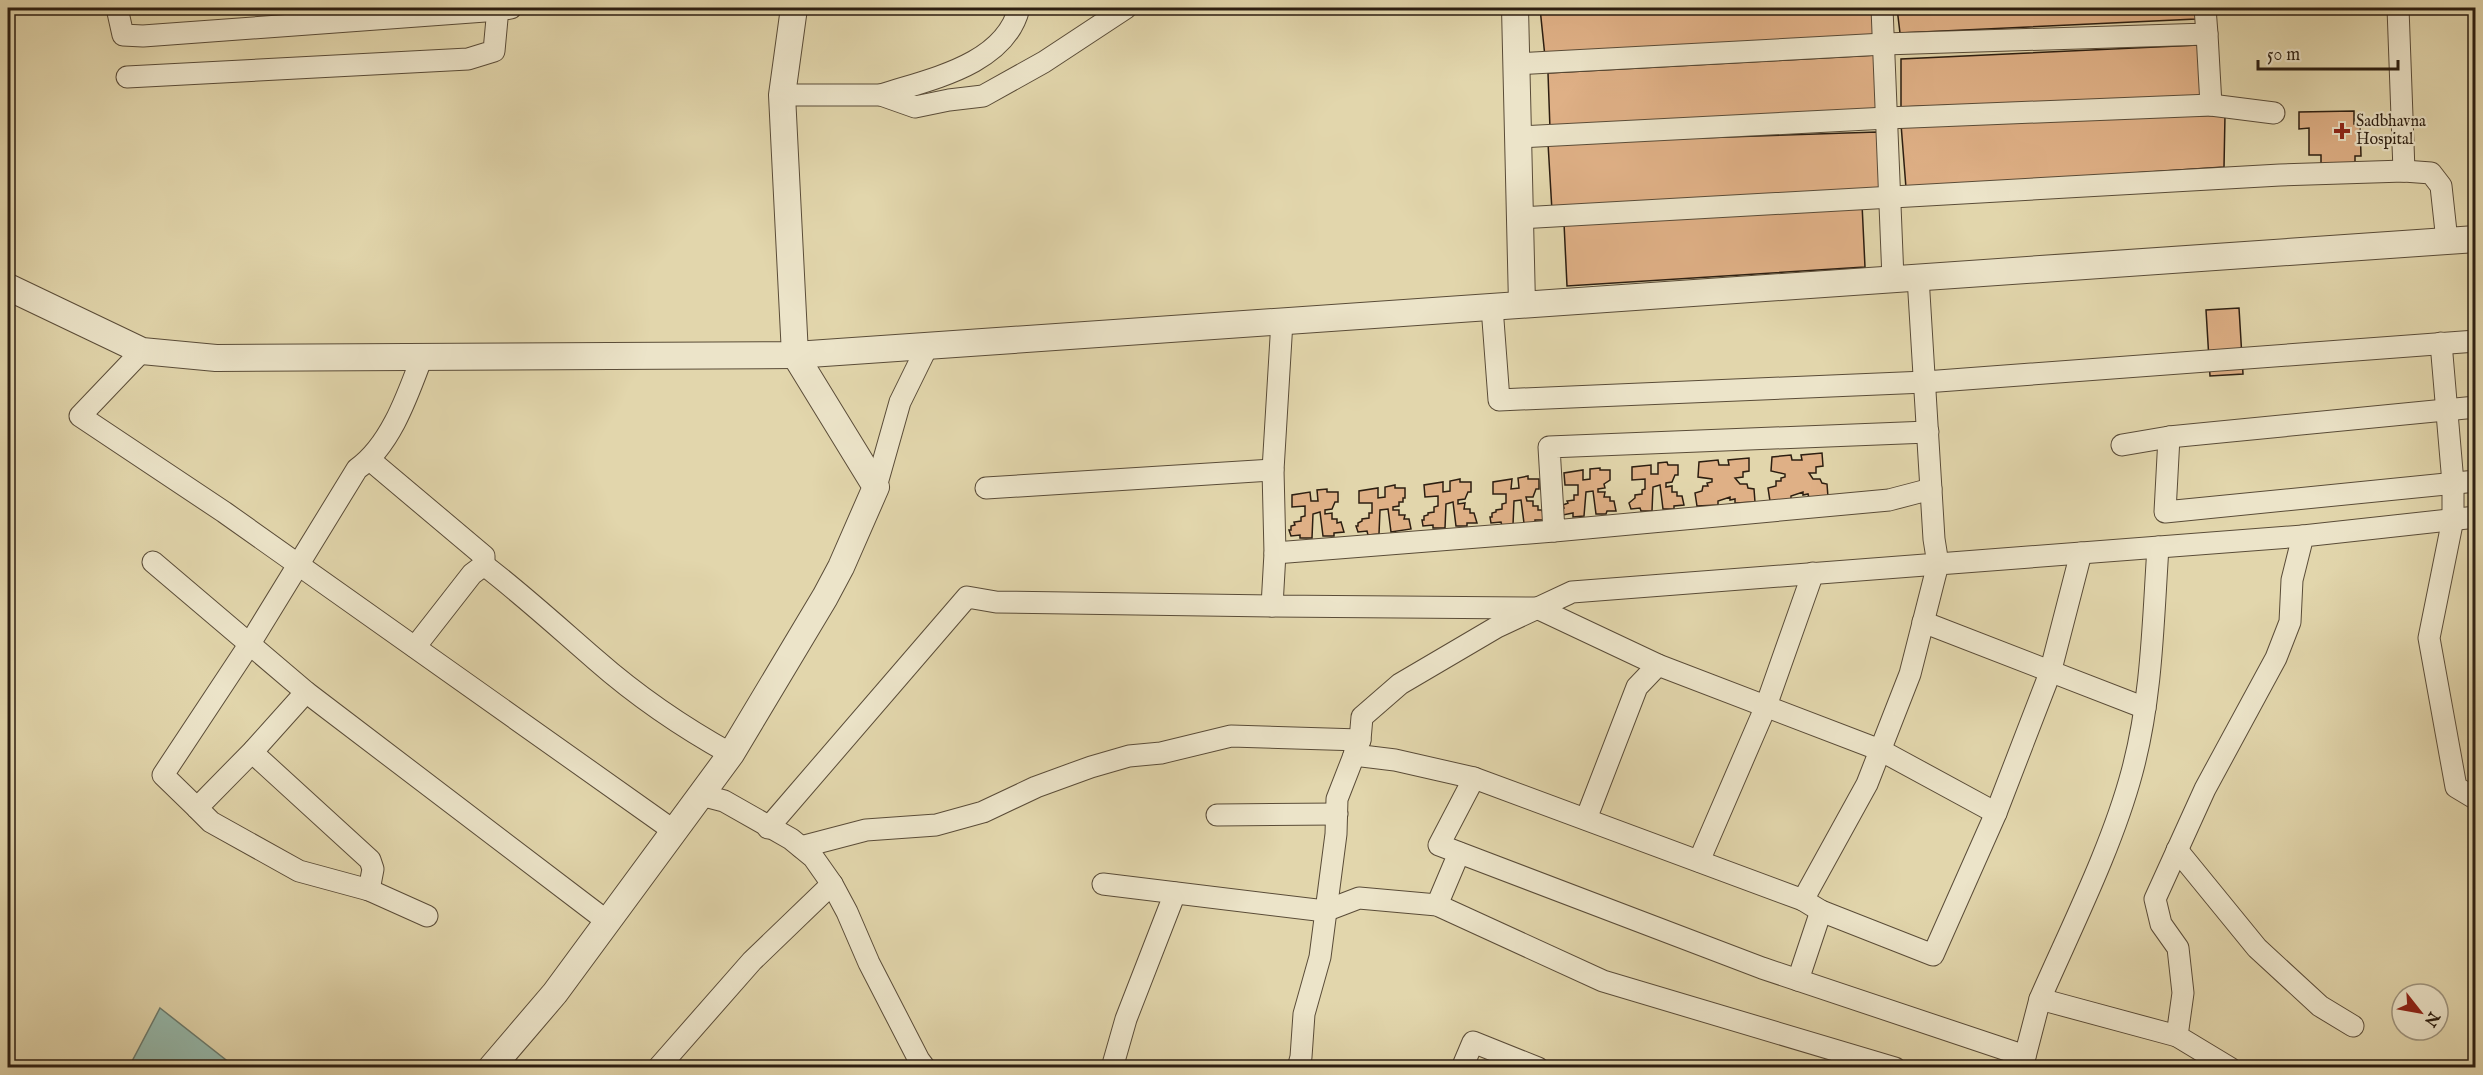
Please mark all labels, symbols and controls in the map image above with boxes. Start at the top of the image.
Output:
scale bar [2258,33,2398,71]
text: 50 m [2267,44,2300,67]
place label: Sadbhavna Hospital [2356,112,2426,150]
marker: Sadbhavna Hospital [2333,122,2351,140]
north arrow [2390,982,2450,1042]
text: N [2419,1007,2444,1030]

